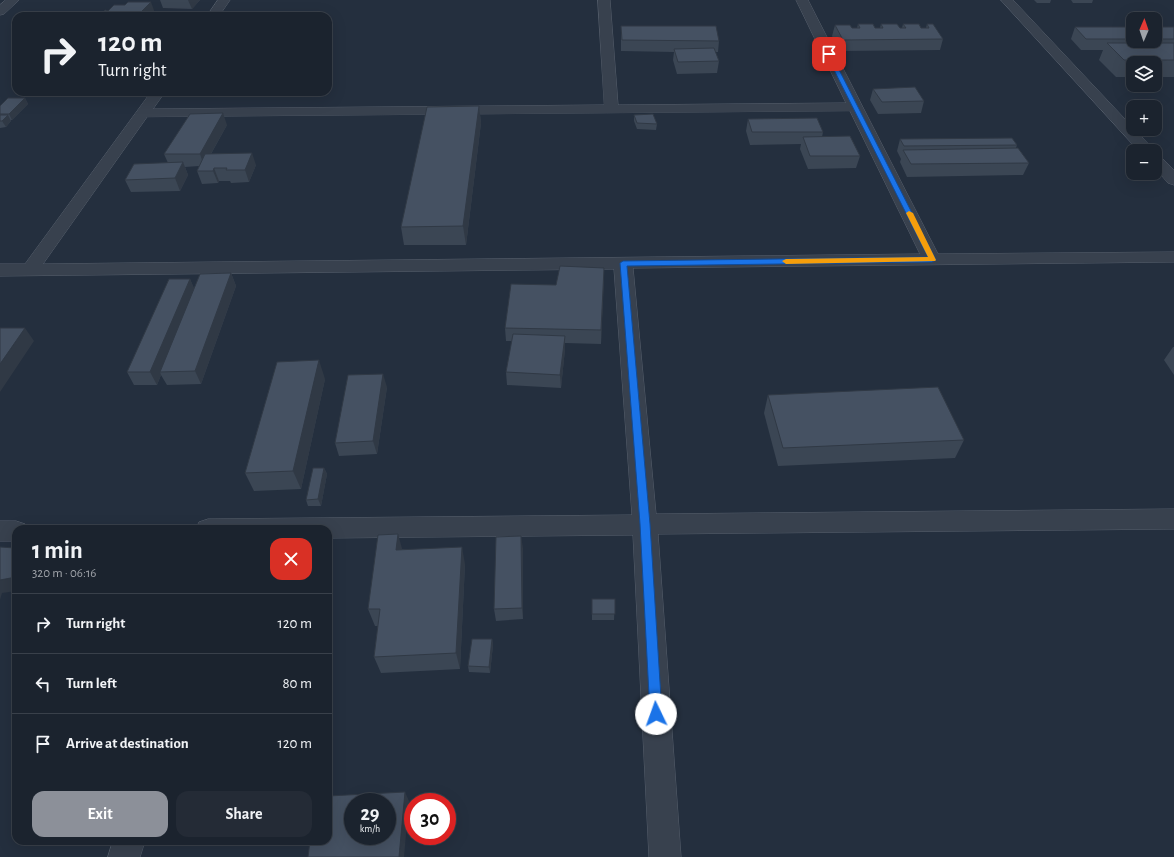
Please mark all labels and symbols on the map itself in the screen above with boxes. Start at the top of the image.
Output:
north arrow [1126,12,1162,48]
pin [812,37,846,71]
position arrow [635,693,677,735]
speed limit sign: 30 [404,793,456,845]

